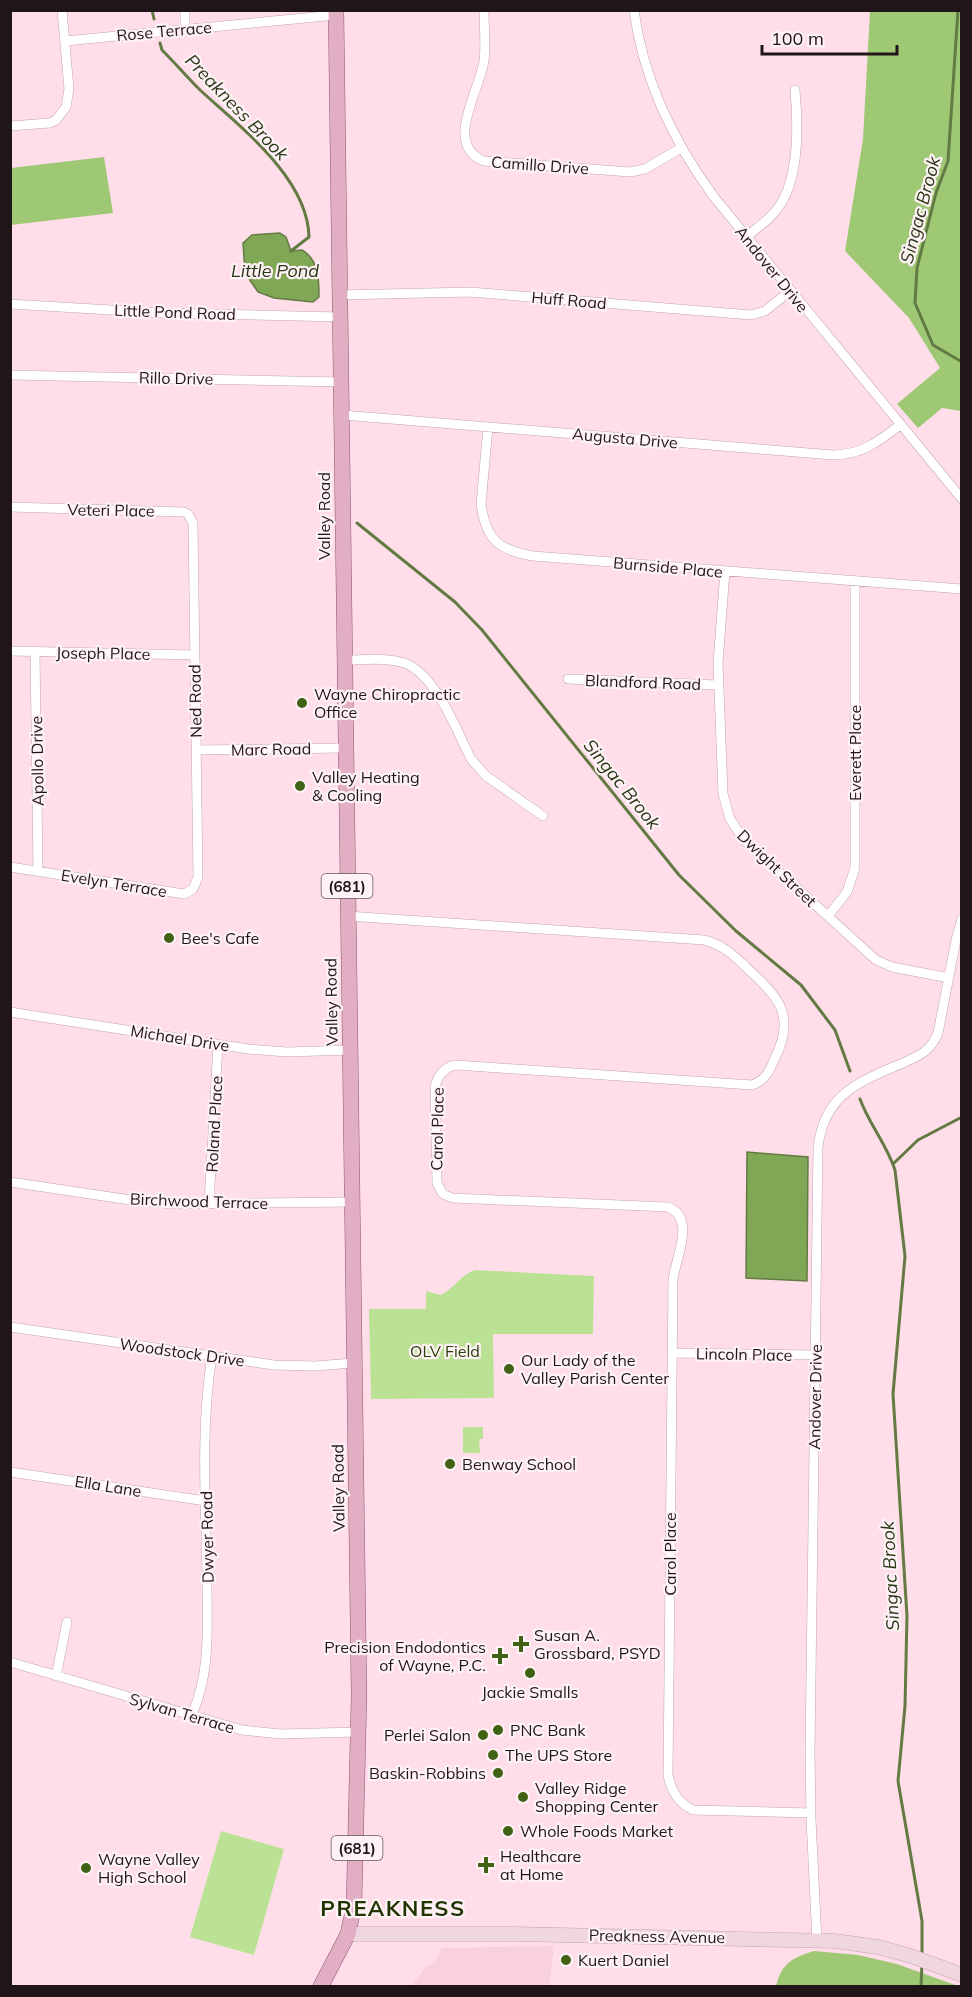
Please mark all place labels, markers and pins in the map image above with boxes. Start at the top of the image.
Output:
place label: Wayne Chiropractic Office [314,684,460,722]
marker: Wayne Chiropractic Office [295,696,309,710]
place label: Valley Heating & Cooling [312,767,420,805]
marker: Valley Heating & Cooling [293,779,307,793]
place label: Bee's Cafe [181,928,259,948]
marker: Bee's Cafe [162,931,176,945]
place label: Our Lady of the Valley Parish Center [521,1350,669,1388]
marker: Our Lady of the Valley Parish Center [502,1362,516,1376]
place label: Benway School [462,1454,576,1474]
marker: Benway School [443,1457,457,1471]
place label: Susan A. Grossbard, PSYD [534,1625,661,1663]
marker: Susan A. Grossbard, PSYD [512,1635,530,1653]
place label: Precision Endodontics of Wayne, P.C. [324,1637,486,1675]
marker: Precision Endodontics of Wayne, P.C. [491,1647,509,1665]
marker: Jackie Smalls [523,1666,537,1680]
place label: Jackie Smalls [482,1682,578,1702]
place label: PNC Bank [510,1720,586,1740]
marker: PNC Bank [491,1723,505,1737]
place label: Perlei Salon [384,1725,471,1745]
marker: Perlei Salon [476,1728,490,1742]
place label: The UPS Store [505,1745,612,1765]
marker: The UPS Store [486,1748,500,1762]
place label: Baskin-Robbins [369,1763,486,1783]
marker: Baskin-Robbins [491,1766,505,1780]
place label: Valley Ridge Shopping Center [535,1778,658,1816]
marker: Valley Ridge Shopping Center [516,1790,530,1804]
place label: Whole Foods Market [520,1821,674,1841]
marker: Whole Foods Market [501,1824,515,1838]
place label: Healthcare at Home [500,1846,581,1884]
place label: Wayne Valley High School [98,1849,200,1887]
marker: Healthcare at Home [477,1856,495,1874]
marker: Wayne Valley High School [79,1861,93,1875]
place label: Kuert Daniel [578,1950,669,1970]
marker: Kuert Daniel [559,1953,573,1967]

